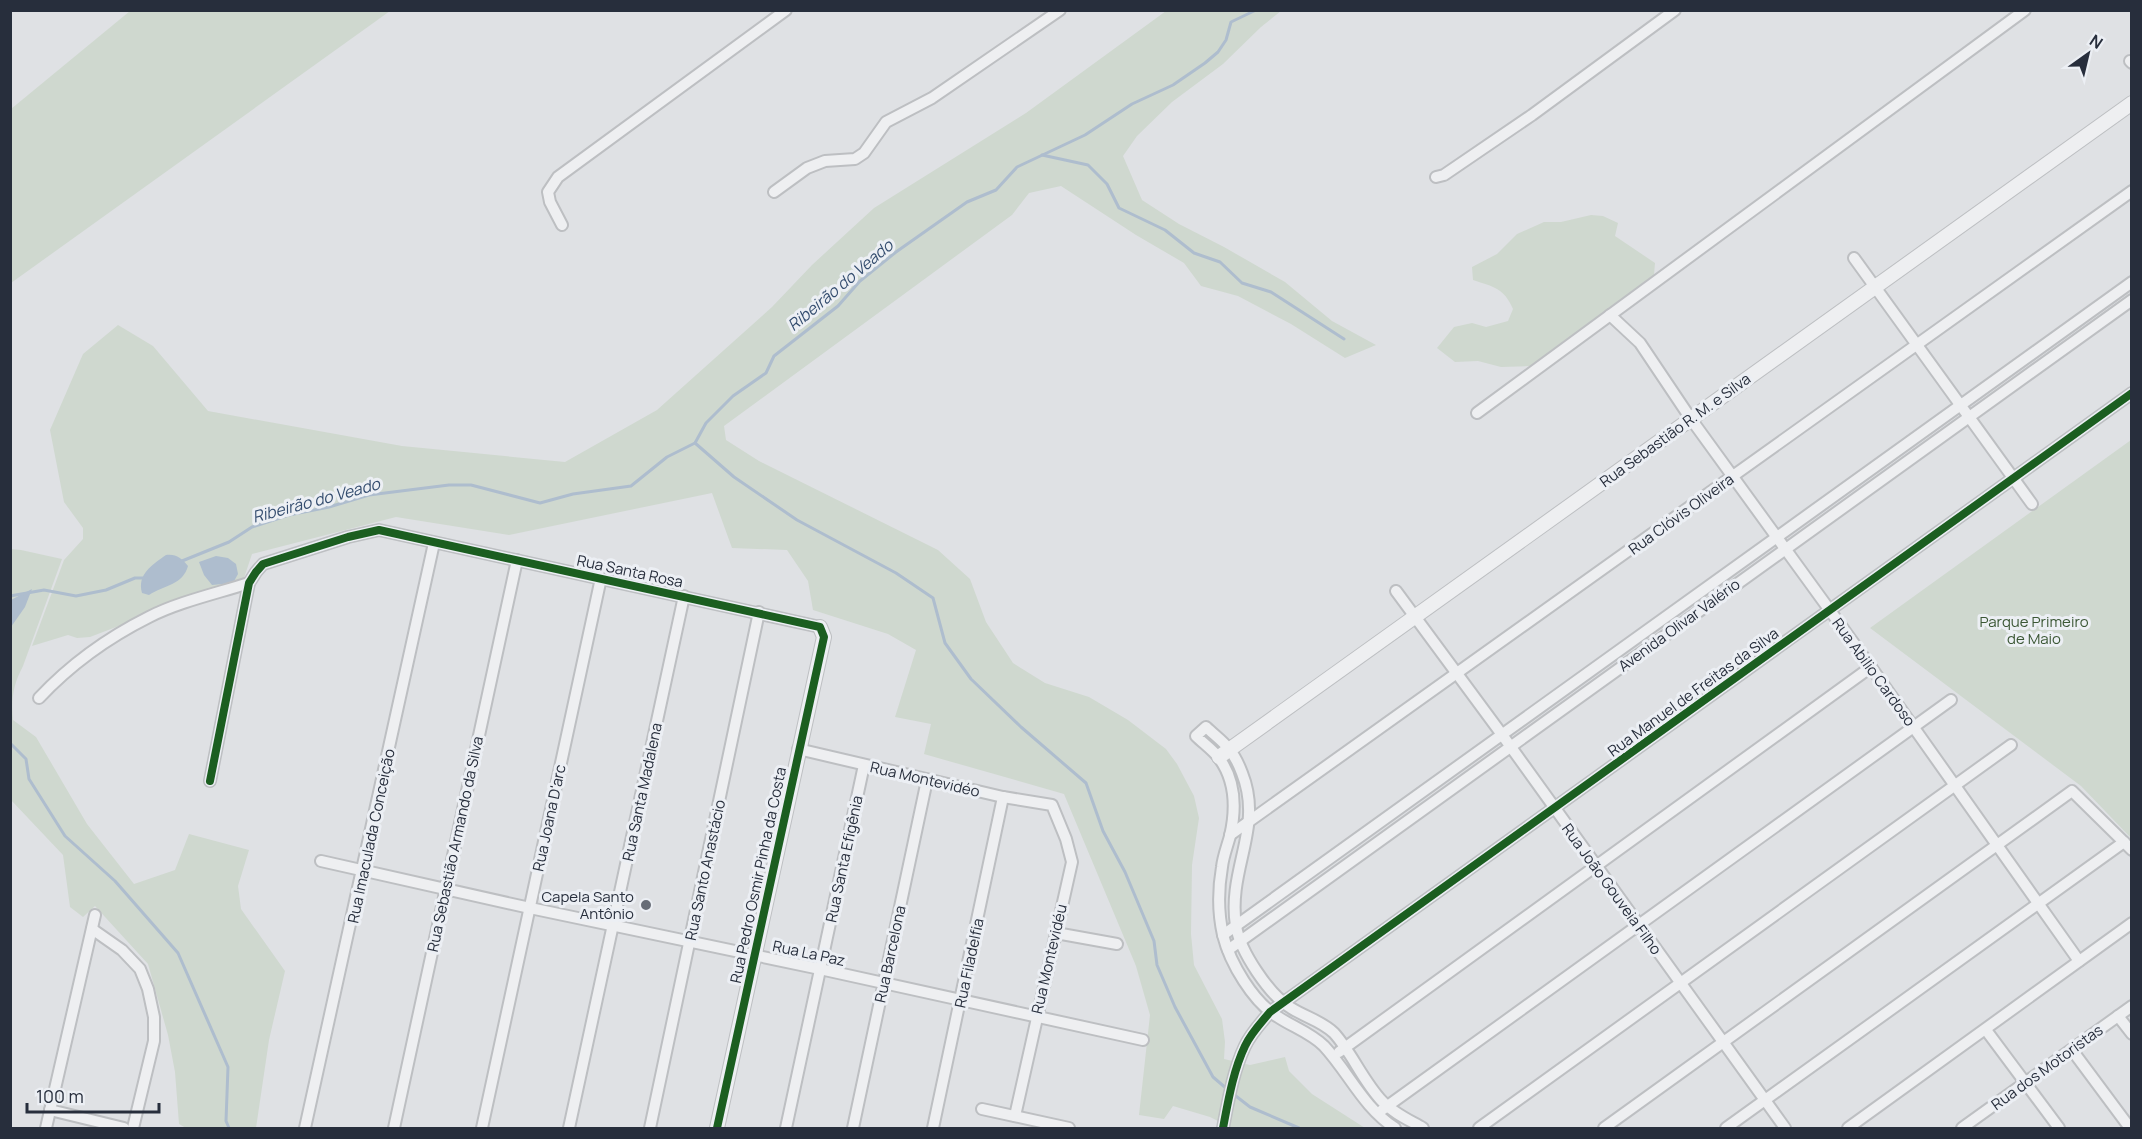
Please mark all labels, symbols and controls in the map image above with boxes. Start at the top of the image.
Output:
north arrow [2058,24,2118,84]
text: N [2085,29,2107,54]
water label: Ribeirão do Veado [783,233,899,336]
street label: Rua Sebastião R. M. e Silva [1595,368,1755,492]
street label: Rua Clóvis Oliveira [1624,469,1738,559]
water label: Ribeirão do Veado [250,472,384,528]
street label: Rua Santa Rosa [575,550,685,592]
street label: Avenida Olivar Valério [1614,574,1744,676]
park label: Parque Primeiro de Maio [1979,611,2089,649]
street label: Rua Abilio Cardoso [1828,614,1921,731]
street label: Rua Manuel de Freitas da Silva [1603,623,1783,761]
street label: Rua Santa Madalena [617,721,667,863]
street label: Rua Sebastião Armando da Silva [422,734,488,954]
street label: Rua Imaculada Conceição [342,747,400,925]
street label: Rua Montevidéo [868,756,982,802]
street label: Rua Joana D'arc [527,763,571,873]
street label: Rua Pedro Osmir Pinha da Costa [725,765,791,985]
street label: Rua Santa Efigênia [820,794,868,924]
street label: Rua Santo Anastácio [680,798,730,942]
street label: Rua João Gouveia Filho [1557,819,1667,959]
place label: Capela Santo Antônio [541,886,634,924]
marker: Capela Santo Antônio [639,898,653,912]
street label: Rua Montevidéu [1026,902,1072,1016]
street label: Rua Barcelona [869,903,911,1005]
street label: Rua Filadelfia [949,916,989,1010]
street label: Rua La Paz [771,935,847,971]
street label: Rua dos Motoristas [1987,1019,2107,1115]
scale bar [27,1076,159,1114]
text: 100 m [36,1084,84,1108]

